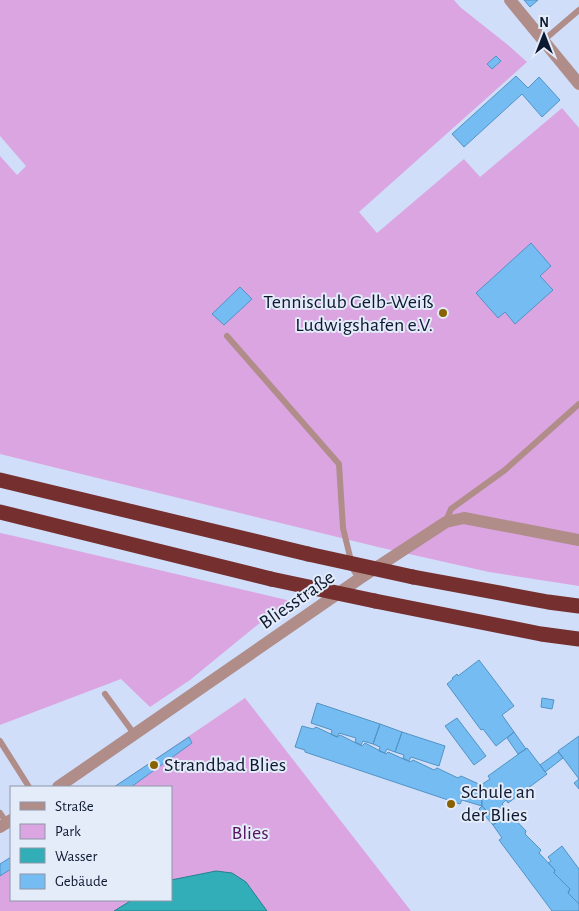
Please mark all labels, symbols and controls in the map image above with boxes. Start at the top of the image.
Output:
north arrow [519,10,569,60]
text: N [539,16,549,30]
place label: Tennisclub Gelb-Weiß Ludwigshafen e.V. [263,292,434,335]
marker: Tennisclub Gelb-Weiß Ludwigshafen e.V. [437,307,449,319]
street label: Bliesstraße [256,567,338,633]
place label: Strandbad Blies [164,755,286,775]
marker: Strandbad Blies [148,759,160,771]
place label: Schule an der Blies [461,782,535,825]
legend [10,786,172,901]
marker: Schule an der Blies [445,798,457,810]
text: Straße [55,799,94,814]
park label: Blies [231,823,269,843]
text: Park [55,824,81,839]
text: Wasser [55,849,98,864]
text: Gebäude [55,874,108,889]

